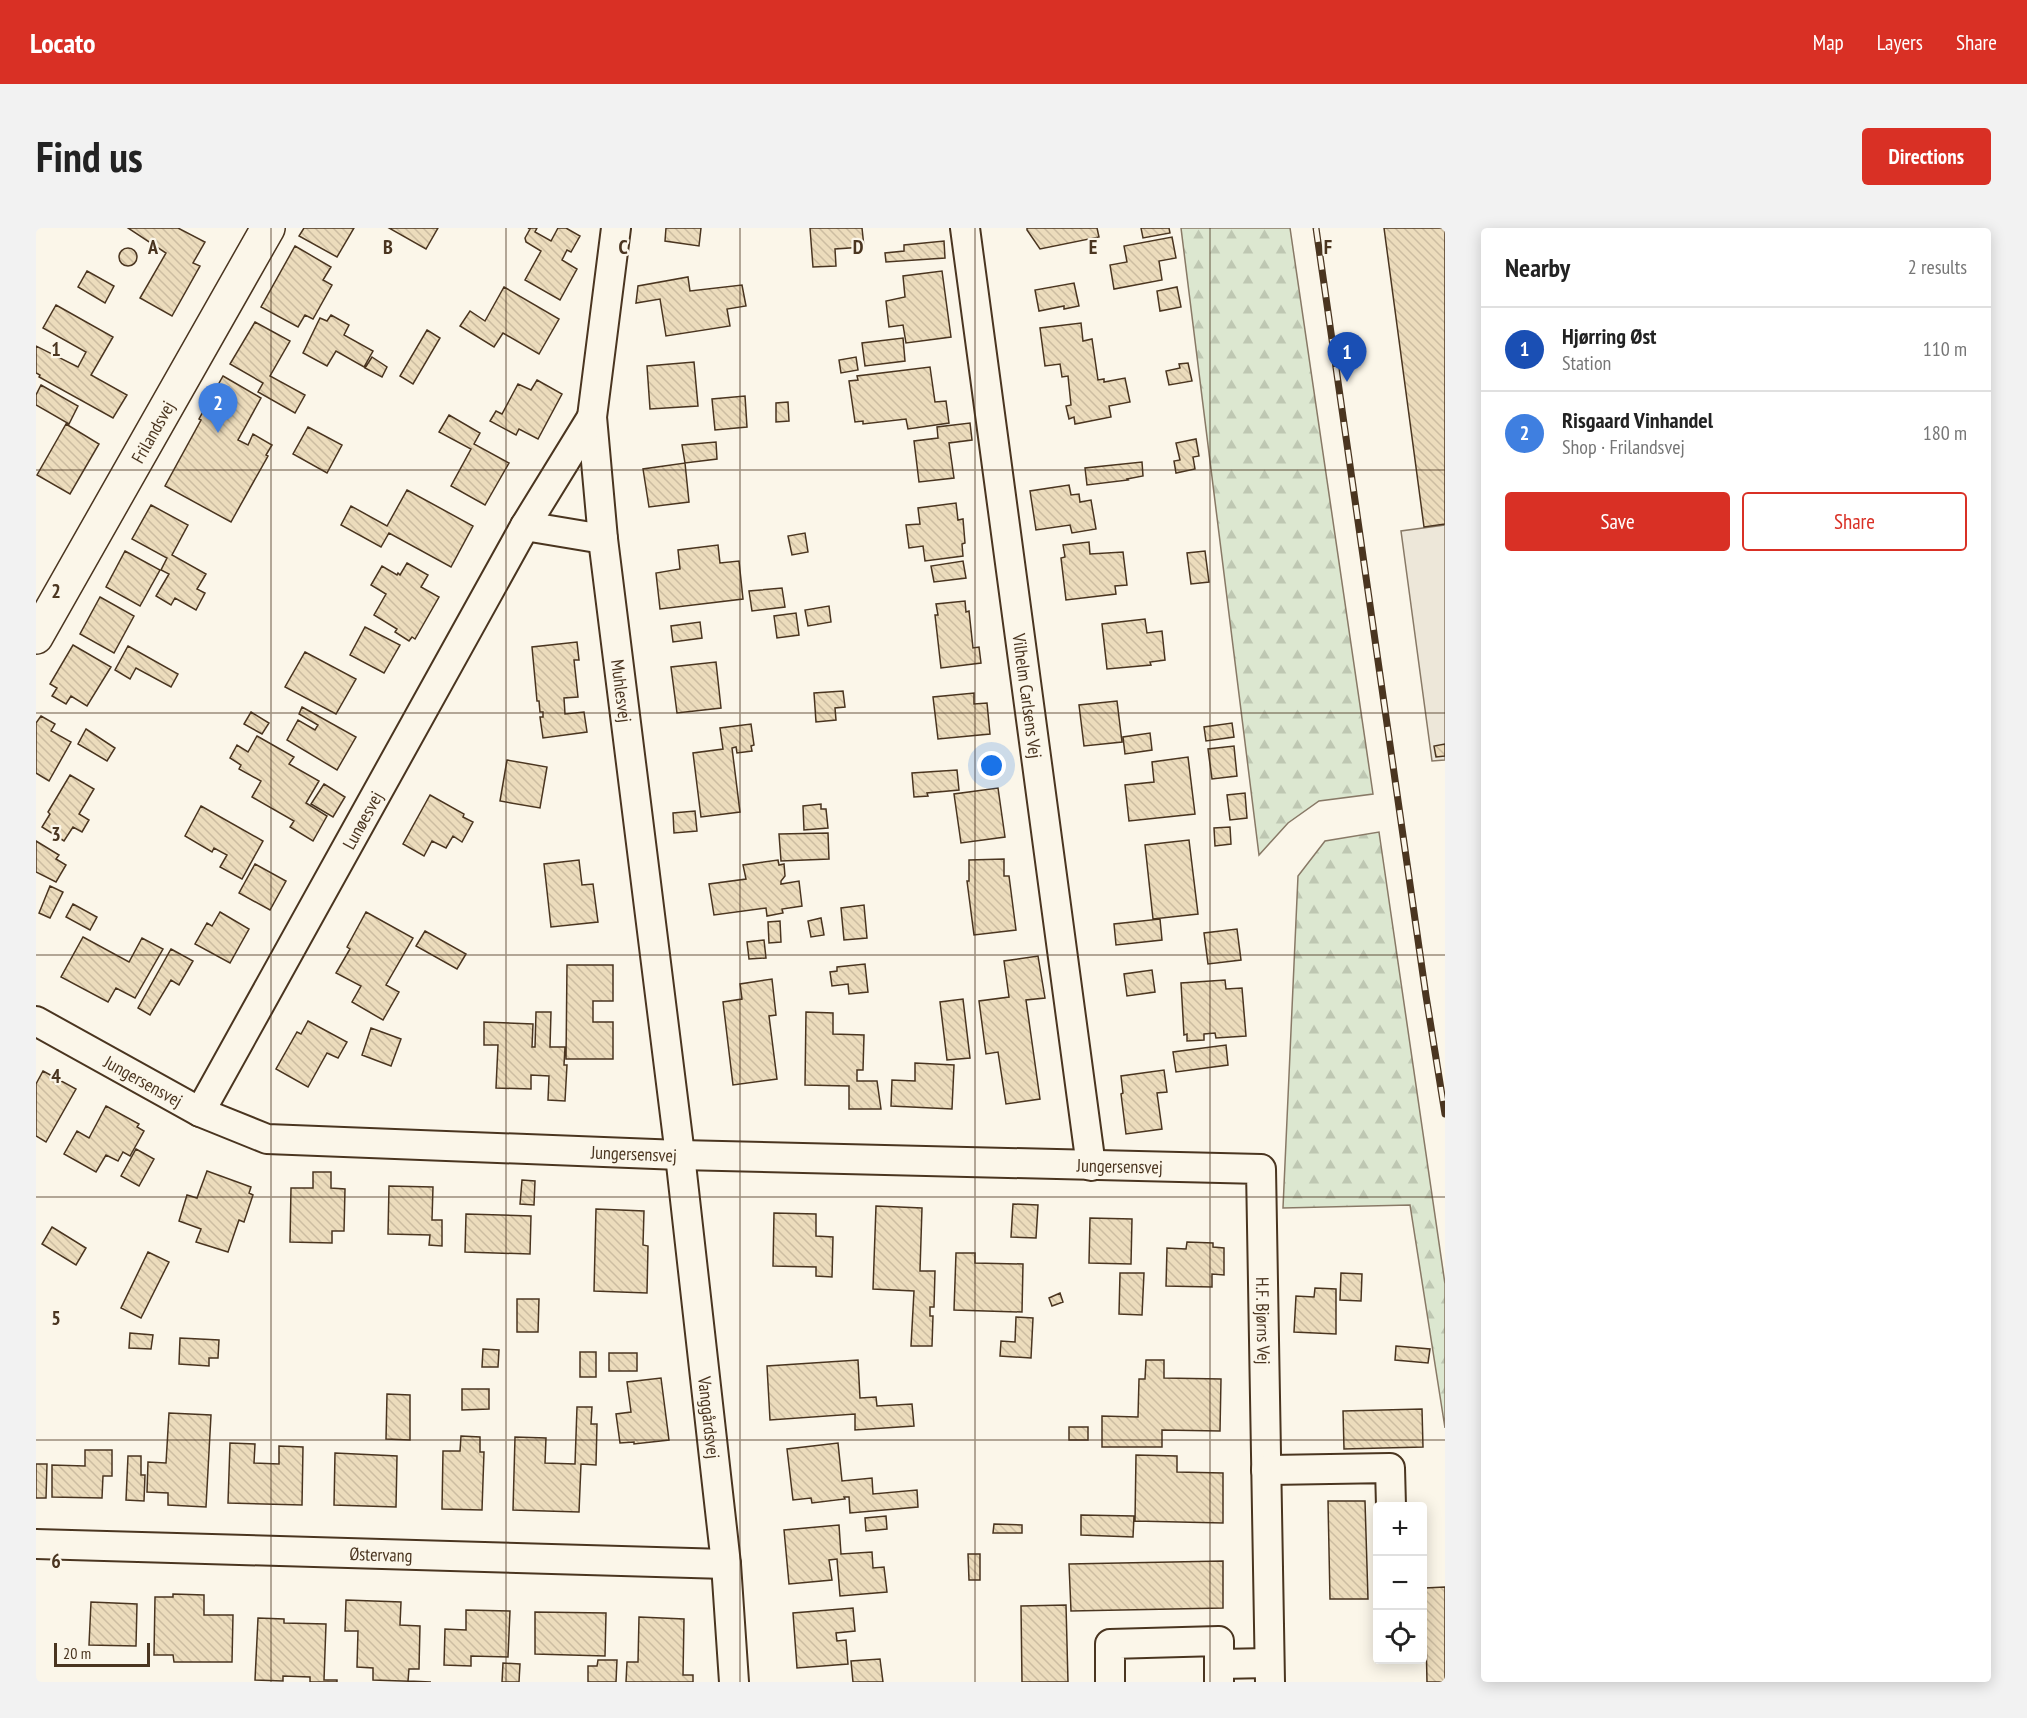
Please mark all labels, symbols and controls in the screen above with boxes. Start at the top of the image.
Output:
text: Locato [30,24,96,61]
text: Map [1813,29,1844,56]
text: Layers [1877,29,1923,56]
text: Share [1956,29,1997,56]
button: Directions [1862,128,1991,185]
text: Find us [36,129,143,184]
text: A [147,234,159,260]
text: B [383,234,393,260]
text: C [618,234,628,260]
text: D [853,234,864,260]
text: E [1089,234,1097,260]
text: F [1324,234,1332,260]
text: Nearby [1505,251,1570,284]
text: 2 results [1908,254,1967,280]
text: Hjørring Øst [1562,322,1657,350]
pin: 1 [1328,332,1366,382]
text: 1 [51,336,61,362]
text: 1 [1520,336,1529,362]
text: 110 m [1923,336,1967,362]
text: Station [1562,350,1611,376]
pin: 2 [198,384,237,433]
street label: Frilandsvej [126,397,179,467]
text: Risgaard Vinhandel [1562,406,1713,434]
text: 2 [1520,420,1529,446]
text: 180 m [1923,420,1967,446]
text: Shop · Frilandsvej [1562,434,1685,460]
button: Save [1505,492,1730,551]
button: Share [1742,492,1967,551]
text: 2 [51,578,61,604]
street label: Vilhelm Carlsens Vej [1008,631,1048,760]
street label: Muhlesvej [607,658,637,724]
your location [977,751,1006,780]
street label: Lunøesvej [337,787,387,853]
text: 3 [51,821,61,847]
street label: Jungersensvej [99,1049,187,1112]
text: 4 [51,1063,61,1089]
street label: Jungersensvej [589,1140,677,1166]
street label: Jungersensvej [1075,1153,1163,1178]
street label: H.F. Bjørns Vej [1251,1277,1276,1365]
text: 5 [51,1305,61,1331]
street label: Vanggårdsvej [693,1374,726,1460]
map controls [1373,1502,1427,1664]
button: + [1373,1502,1427,1556]
street label: Østervang [349,1542,413,1566]
text: 6 [51,1548,61,1574]
button: − [1373,1556,1427,1610]
button: locate [1373,1610,1427,1664]
scale bar [54,1640,150,1668]
text: 20 m [63,1643,91,1663]

